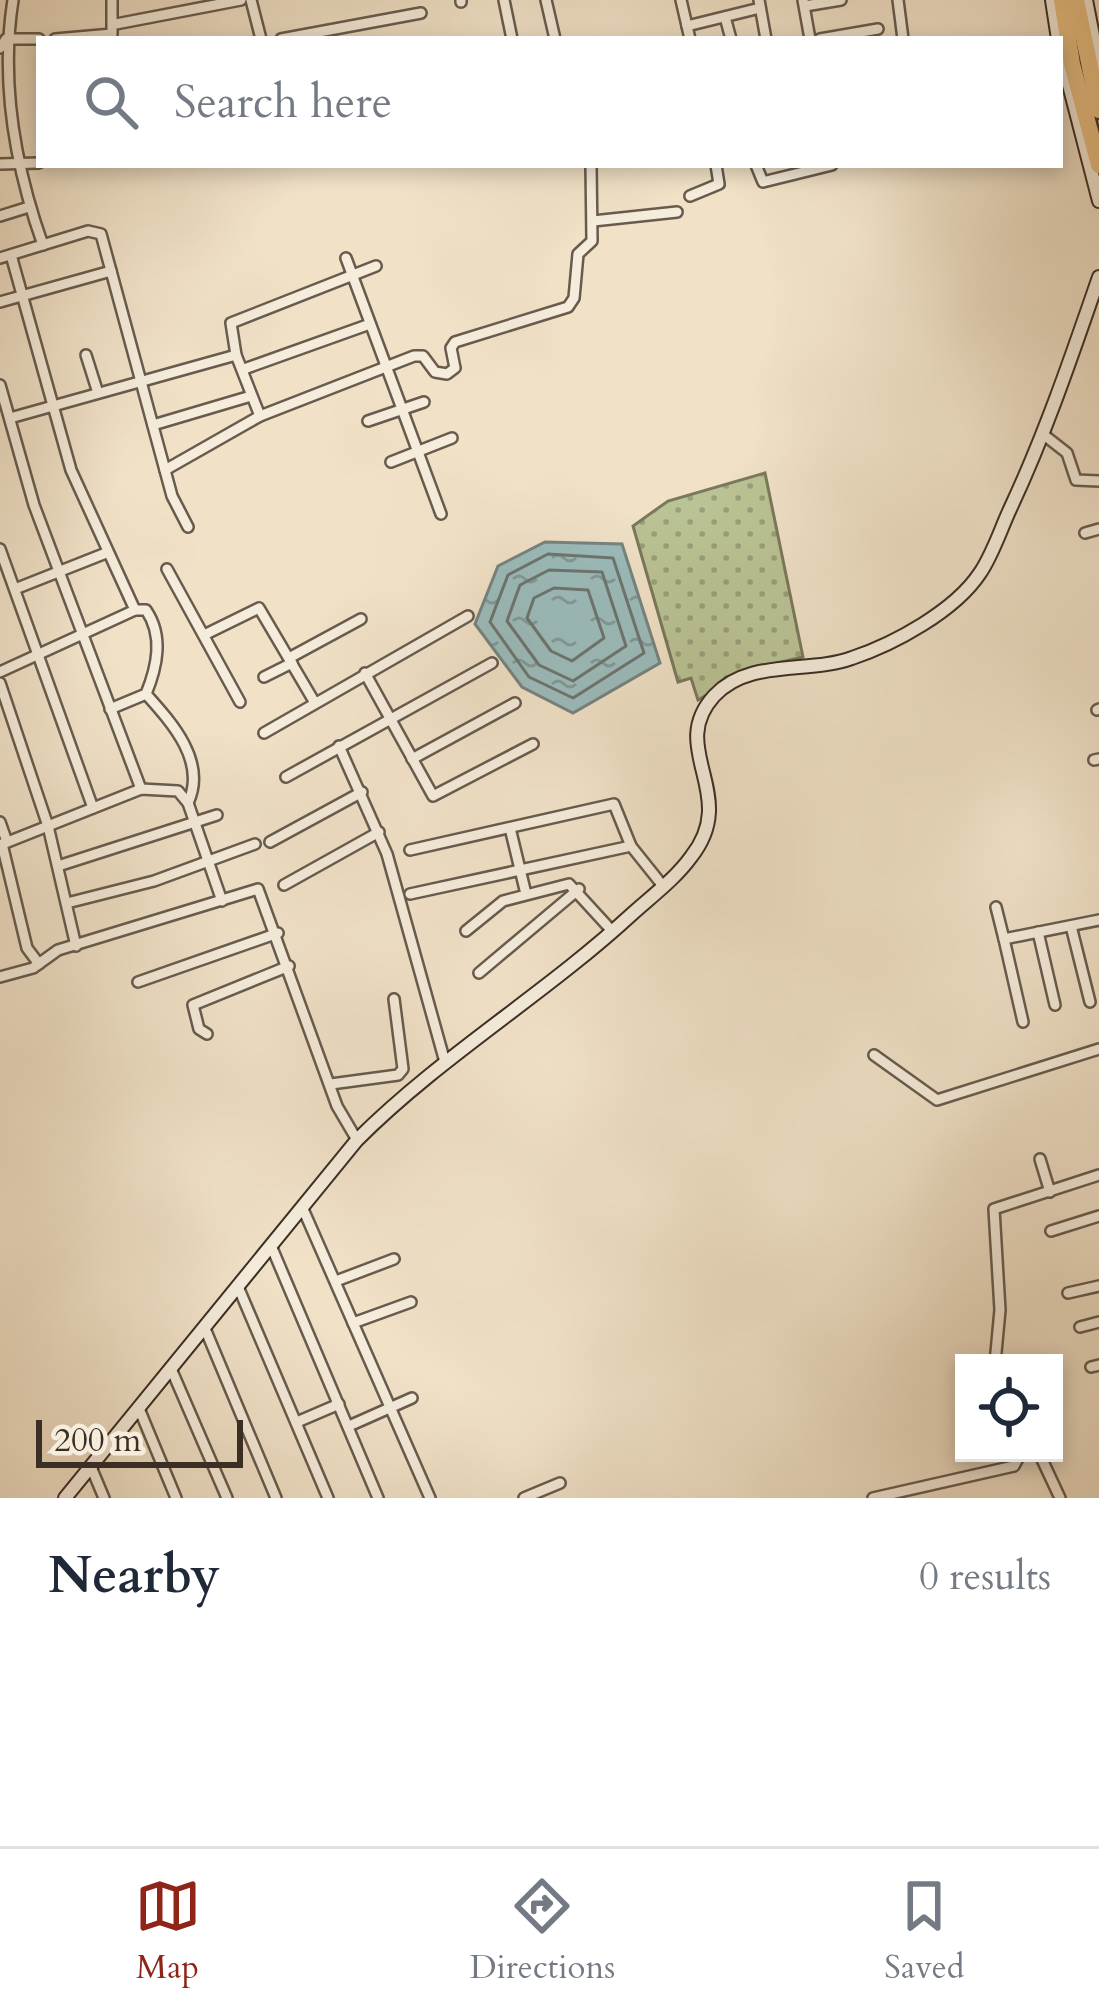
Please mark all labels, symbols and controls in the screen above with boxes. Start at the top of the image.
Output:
search box [36,36,1063,168]
icon: search [78,69,144,135]
text: Search here [174,72,392,133]
map controls [955,1354,1063,1462]
button: locate [955,1354,1063,1462]
scale bar [36,1414,243,1467]
text: 200 m [54,1418,141,1463]
text: Nearby [48,1541,220,1611]
text: 0 results [919,1550,1051,1603]
tab: Map [135,1873,201,1990]
tab: Directions [470,1873,615,1990]
tab: Saved [884,1873,964,1990]

